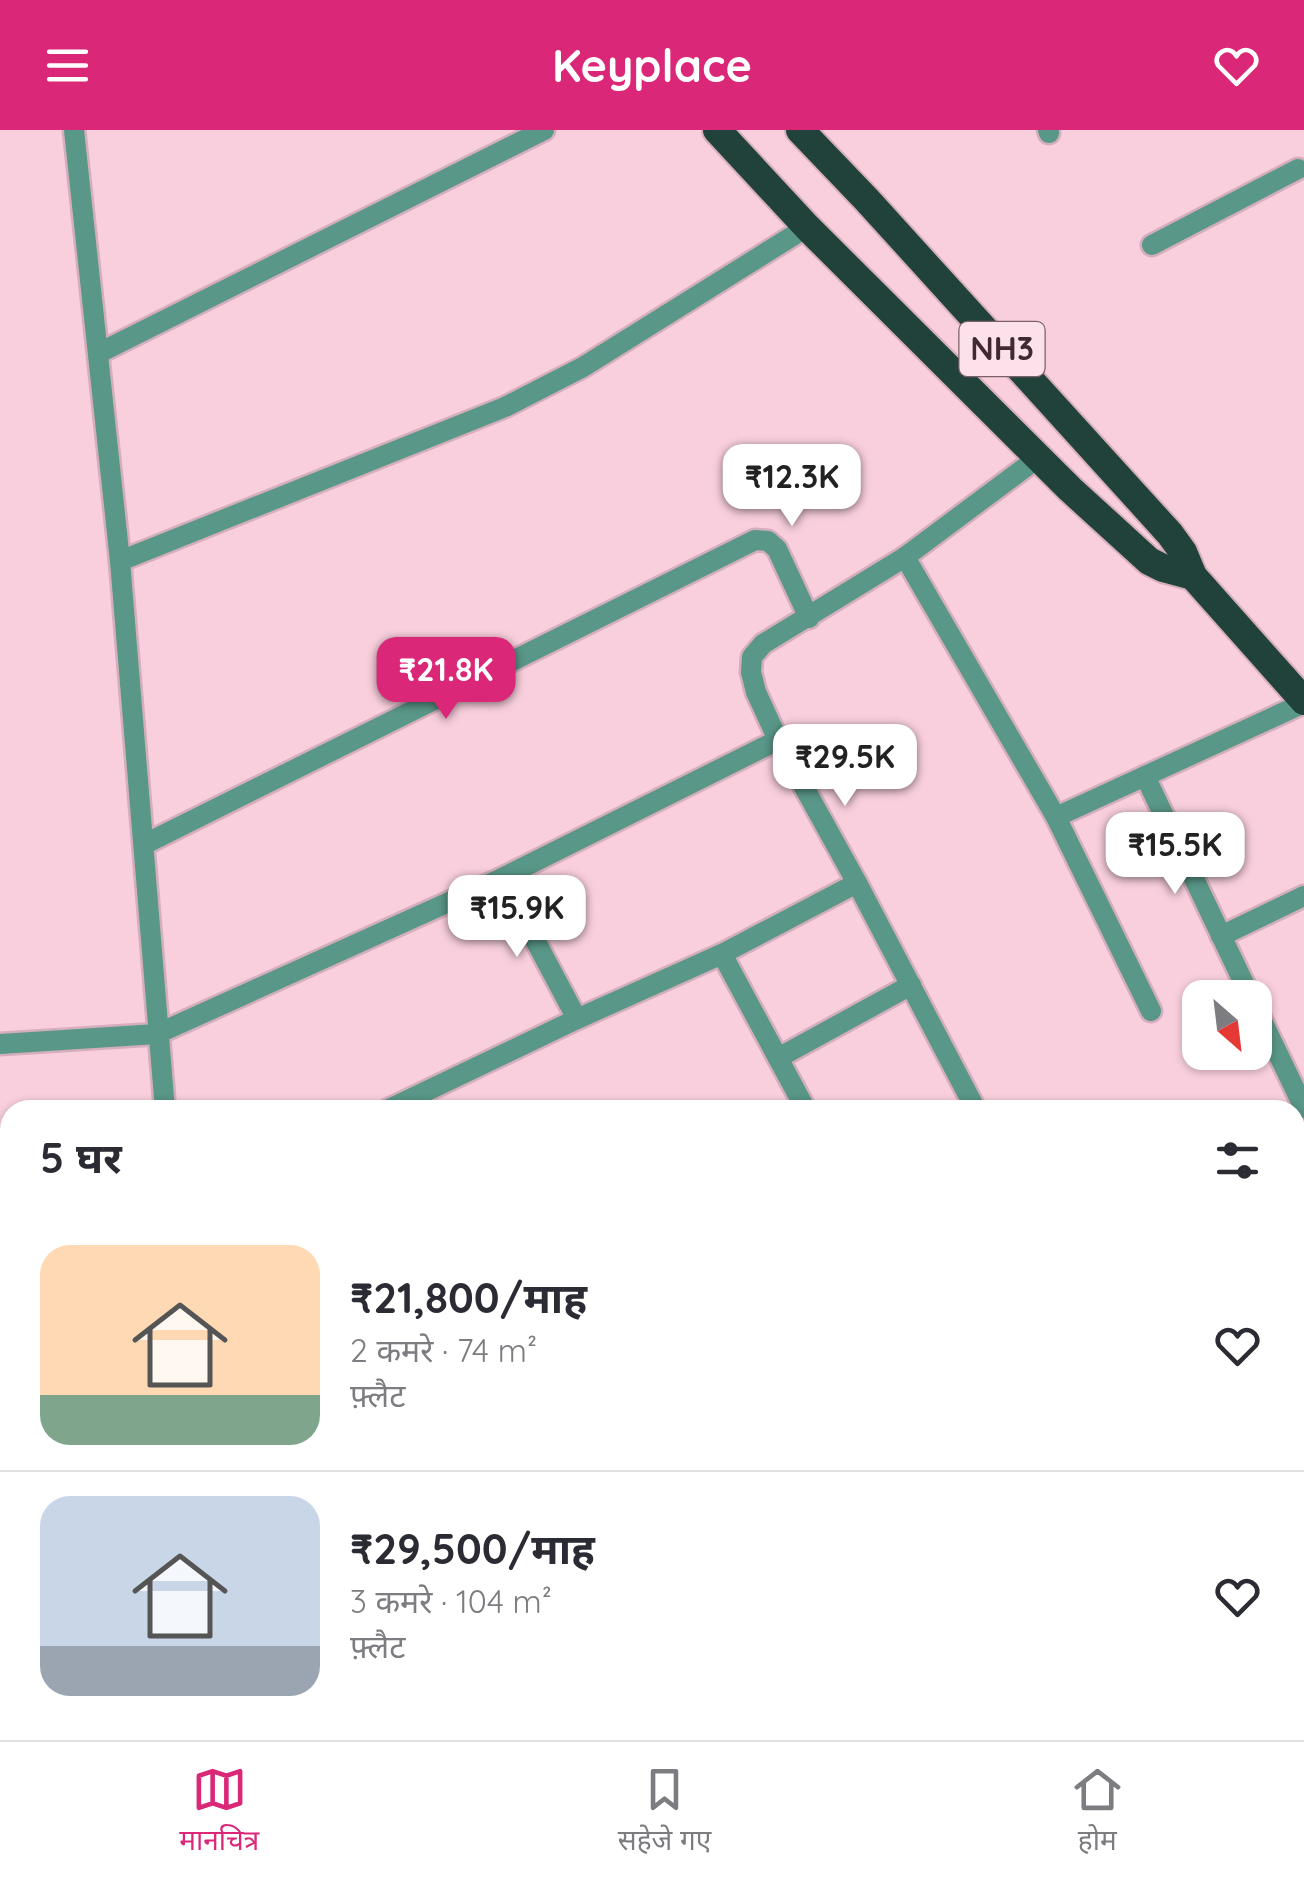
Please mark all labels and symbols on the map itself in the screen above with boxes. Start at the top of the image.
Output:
road number: NH3 [960,322,1044,376]
pin: ₹12.3K [711,444,873,529]
pin: ₹21.8K [365,637,527,722]
pin: ₹29.5K [764,724,926,809]
pin: ₹15.5K [1094,812,1256,897]
pin: ₹15.9K [436,875,598,960]
north arrow [1182,980,1272,1070]

